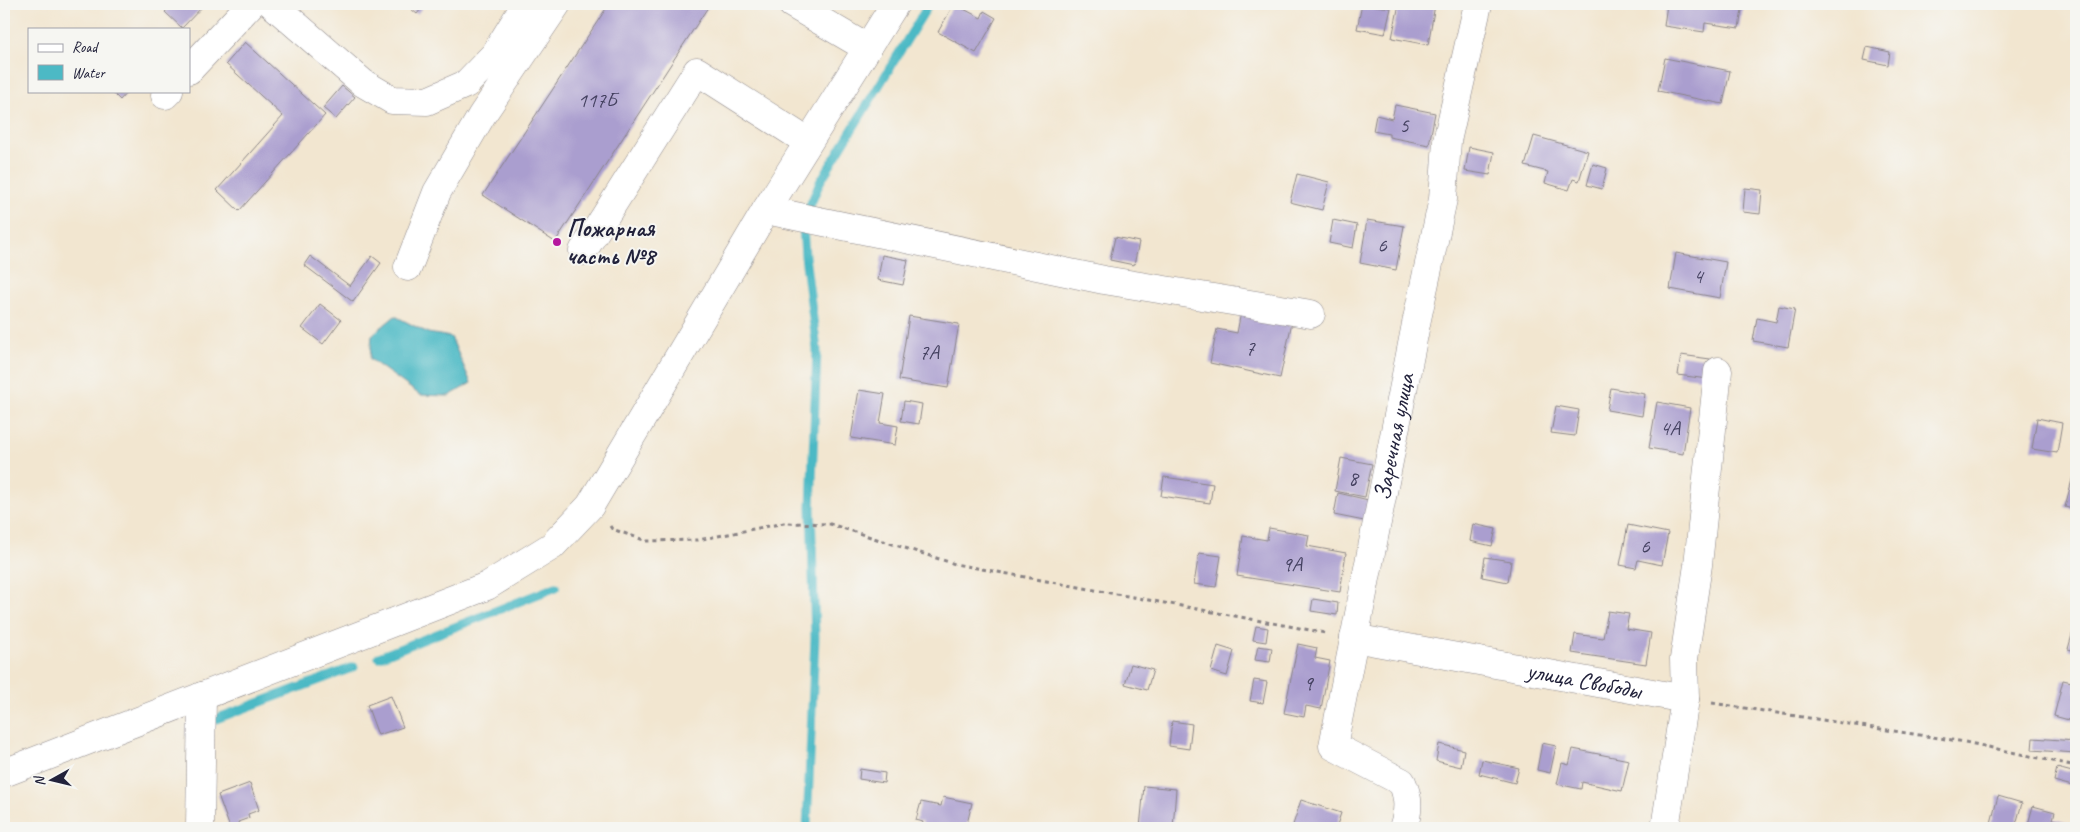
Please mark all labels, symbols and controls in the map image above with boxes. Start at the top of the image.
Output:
legend [28,28,190,92]
text: Road [72,38,99,57]
text: Water [72,64,106,83]
house number: 117Б [577,87,620,113]
house number: 5 [1399,112,1410,138]
place label: Пожарная часть №8 [567,213,658,271]
house number: 6 [1377,232,1387,258]
marker: Пожарная часть №8 [551,236,563,248]
house number: 4 [1693,263,1705,289]
house number: 7 [1245,335,1256,361]
house number: 7А [919,339,940,365]
street label: Заречная улица [1367,370,1421,503]
house number: 4А [1660,415,1681,441]
house number: 8 [1348,465,1360,491]
house number: 6 [1640,533,1650,559]
house number: 9А [1282,551,1303,577]
street label: улица Свободы [1523,655,1646,706]
house number: 9 [1303,670,1314,696]
north arrow [28,754,78,804]
text: N [30,774,49,787]

